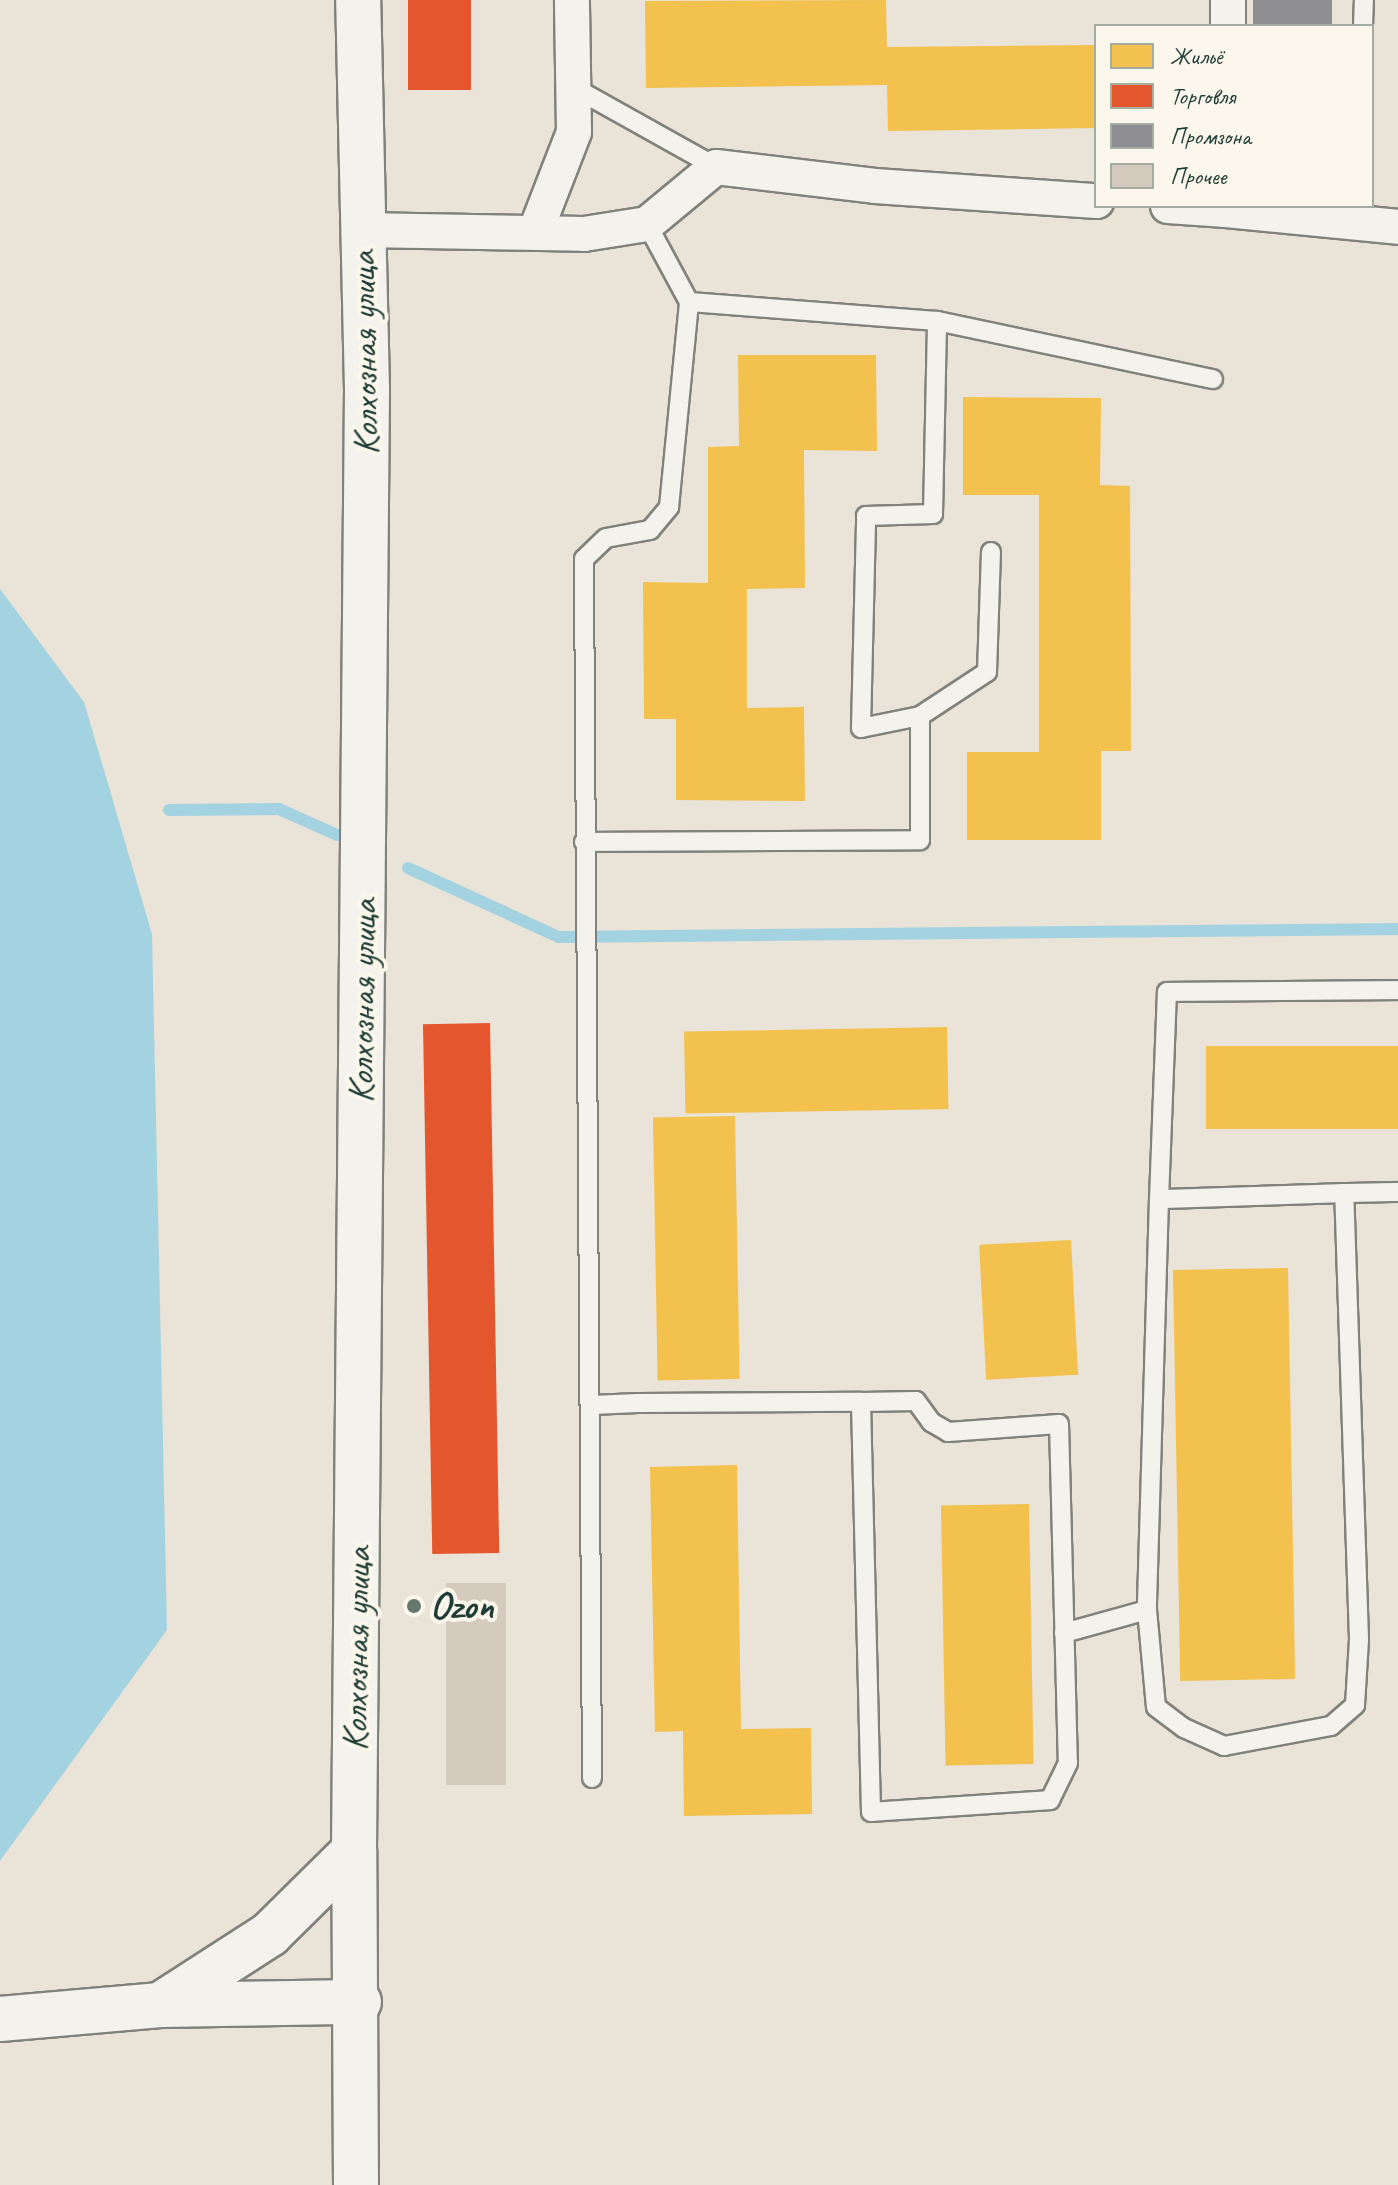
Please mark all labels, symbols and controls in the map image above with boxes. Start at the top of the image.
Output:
legend [1094,24,1374,208]
text: Жильё [1170,41,1222,71]
text: Торговля [1170,81,1235,111]
text: Промзона [1170,121,1251,151]
text: Прочее [1170,161,1226,191]
street label: Колхозная улица [339,249,389,457]
street label: Колхозная улица [337,897,387,1105]
street label: Колхозная улица [331,1545,381,1753]
place label: Ozon [430,1583,493,1629]
marker: Ozon [405,1597,423,1615]

